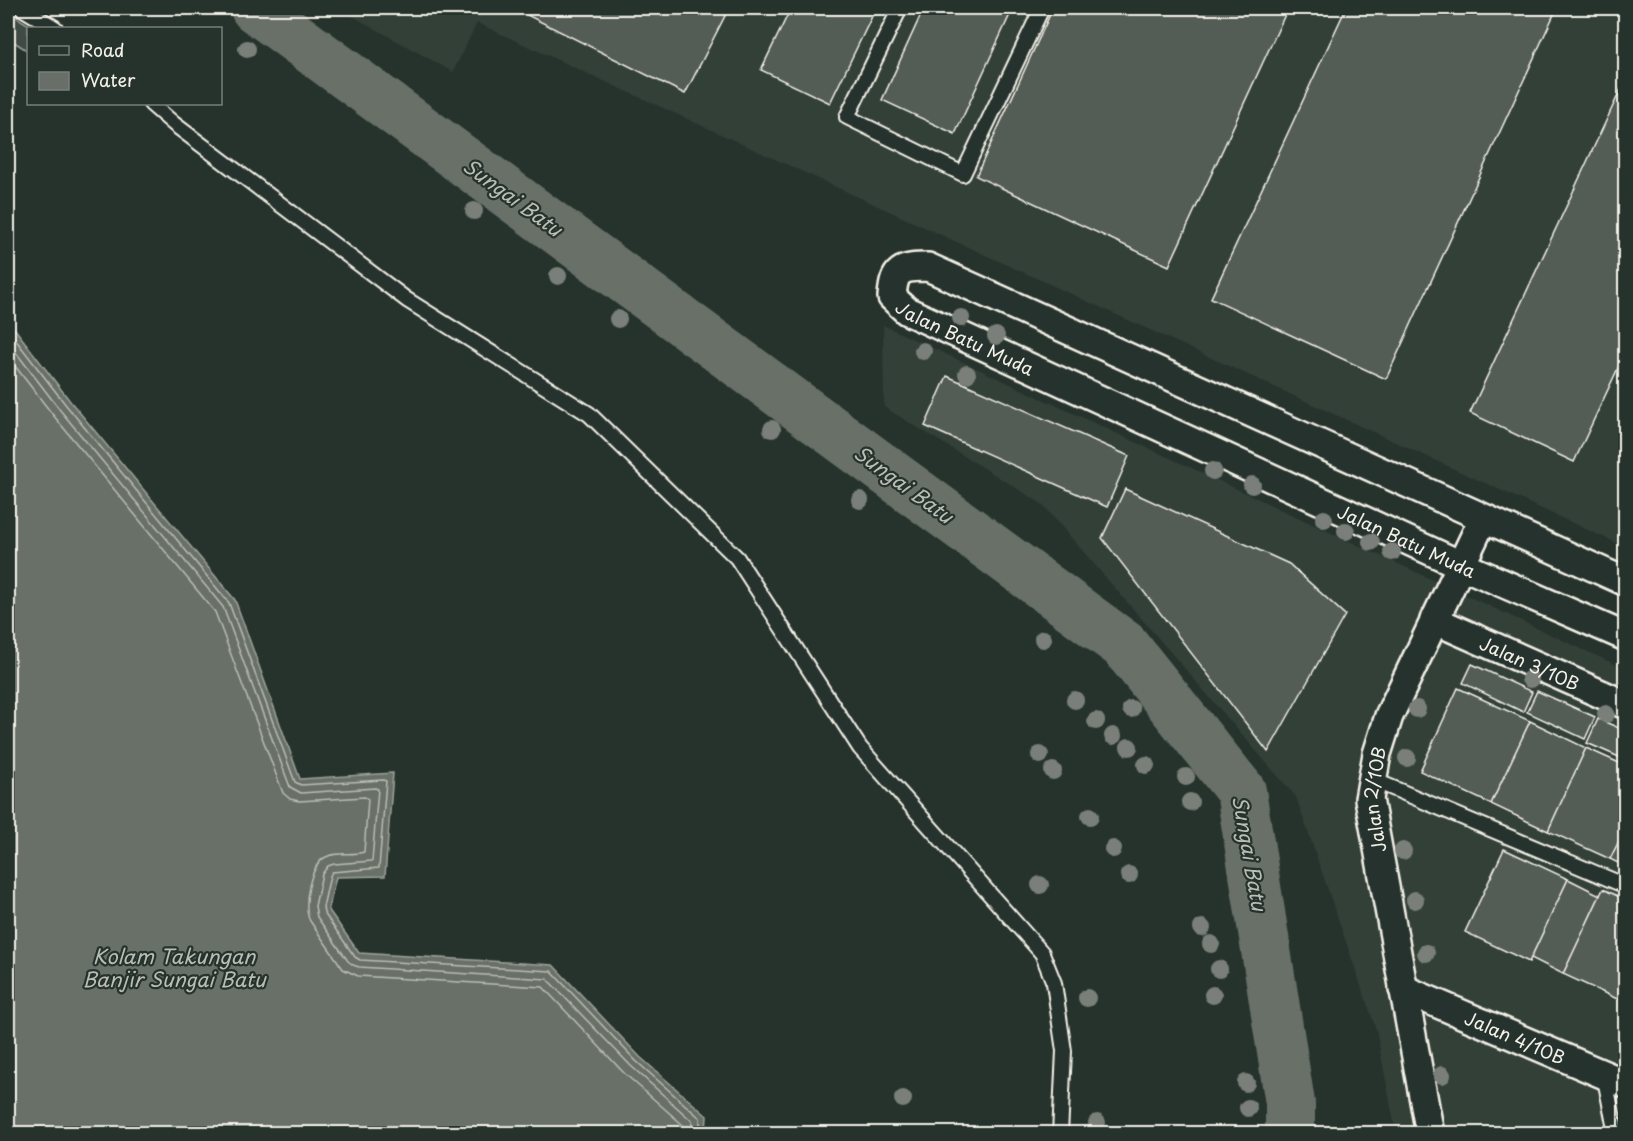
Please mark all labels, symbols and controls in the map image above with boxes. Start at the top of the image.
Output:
legend [27,27,222,105]
text: Road [81,36,125,63]
text: Water [81,66,136,93]
water label: Sungai Batu [457,151,570,244]
street label: Jalan Batu Muda [890,294,1039,381]
water label: Sungai Batu [848,438,961,531]
street label: Jalan Batu Muda [1334,497,1480,583]
street label: Jalan 3/10B [1476,629,1584,696]
street label: Jalan 2/10B [1356,743,1392,855]
water label: Sungai Batu [1225,793,1275,914]
water label: Kolam Takungan Banjir Sungai Batu [82,941,267,994]
street label: Jalan 4/10B [1461,1004,1570,1070]

